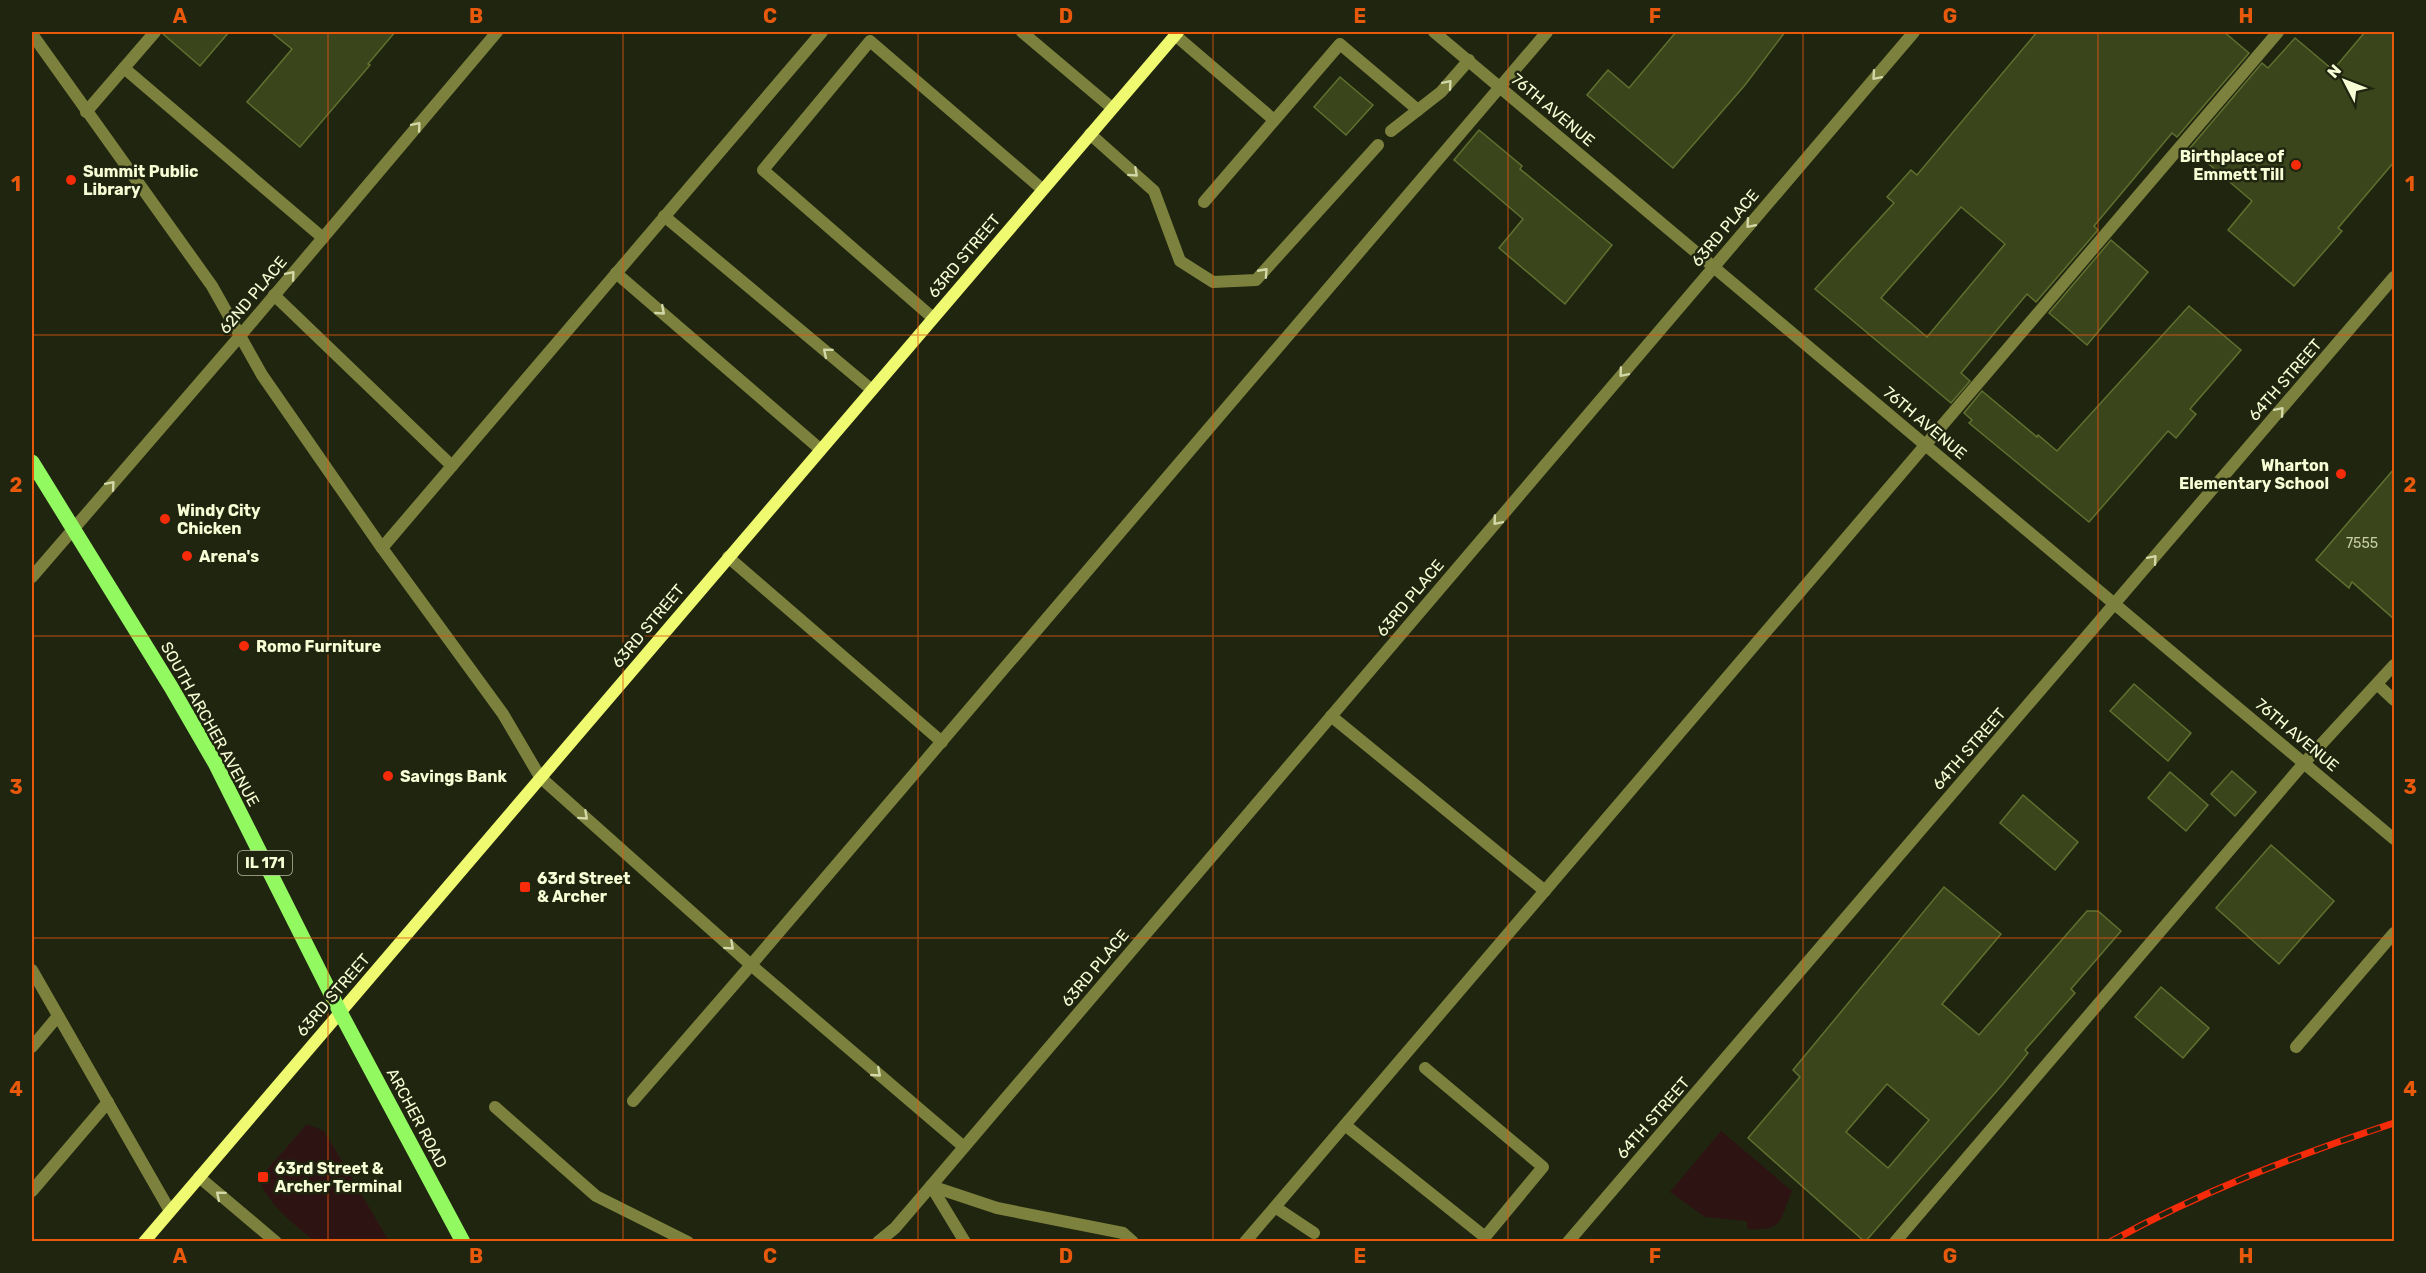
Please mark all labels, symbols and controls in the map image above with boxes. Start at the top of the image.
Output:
text: A [173,4,188,28]
text: B [469,4,483,28]
text: C [763,4,777,28]
text: D [1059,4,1073,28]
text: E [1354,4,1366,28]
text: F [1649,4,1661,28]
text: G [1943,4,1957,28]
text: H [2239,4,2253,28]
north arrow [2315,51,2375,111]
text: N [2323,61,2345,82]
one-way arrow [1873,69,1884,80]
street label: 76TH AVENUE [1507,70,1599,150]
one-way arrow [1441,80,1452,91]
one-way arrow [410,122,421,133]
place label: Birthplace of Emmett Till [2180,147,2285,184]
marker: Birthplace of Emmett Till [2289,158,2303,172]
place label: Summit Public Library [83,162,198,199]
one-way arrow [1127,166,1137,177]
text: 1 [11,172,21,196]
text: 1 [2405,172,2415,196]
marker: Summit Public Library [64,173,78,187]
street label: 63RD PLACE [1687,186,1763,270]
street label: 63RD STREET [924,210,1004,302]
one-way arrow [1746,217,1757,228]
street label: 62ND PLACE [215,252,291,338]
one-way arrow [1257,268,1268,279]
one-way arrow [284,271,295,282]
one-way arrow [654,304,665,315]
street label: 64TH STREET [2244,335,2326,425]
one-way arrow [823,348,834,359]
one-way arrow [1619,366,1630,377]
street label: 76TH AVENUE [1879,383,1971,463]
one-way arrow [2273,407,2284,418]
place label: Wharton Elementary School [2179,456,2329,493]
marker: Wharton Elementary School [2334,467,2348,481]
text: 2 [10,473,23,497]
text: 2 [2404,473,2417,497]
one-way arrow [104,481,115,492]
place label: Windy City Chicken [177,501,261,538]
marker: Windy City Chicken [158,512,172,526]
one-way arrow [1493,514,1504,525]
house number: 7555 [2346,535,2378,552]
place label: Arena's [199,547,259,566]
marker: Arena's [180,549,194,563]
one-way arrow [2146,555,2157,566]
street label: 63RD PLACE [1372,556,1448,640]
street label: 63RD STREET [608,580,688,672]
place label: Romo Furniture [256,637,381,656]
street label: SOUTH ARCHER AVENUE [157,638,263,810]
marker: Romo Furniture [237,639,251,653]
street label: 76TH AVENUE [2251,695,2343,775]
street label: 64TH STREET [1928,704,2010,794]
place label: Savings Bank [400,767,508,786]
marker: Savings Bank [381,769,395,783]
text: 3 [9,775,23,799]
text: 3 [2403,775,2417,799]
one-way arrow [577,809,588,820]
road number: IL 171 [238,851,292,875]
place label: 63rd Street & Archer [537,869,631,906]
marker: 63rd Street & Archer [518,880,532,894]
street label: 63RD PLACE [1057,926,1133,1010]
one-way arrow [723,939,733,950]
street label: 63RD STREET [292,950,374,1040]
street label: ARCHER ROAD [383,1065,451,1171]
one-way arrow [870,1066,881,1077]
street label: 64TH STREET [1612,1073,1694,1163]
text: 4 [9,1077,23,1101]
text: 4 [2403,1077,2417,1101]
place label: 63rd Street & Archer Terminal [275,1159,402,1196]
marker: 63rd Street & Archer Terminal [256,1170,270,1184]
one-way arrow [216,1191,227,1202]
text: A [173,1244,188,1268]
text: B [469,1244,483,1268]
text: C [763,1244,777,1268]
text: D [1059,1244,1073,1268]
text: E [1354,1244,1366,1268]
text: F [1649,1244,1661,1268]
text: G [1943,1244,1957,1268]
text: H [2239,1244,2253,1268]

